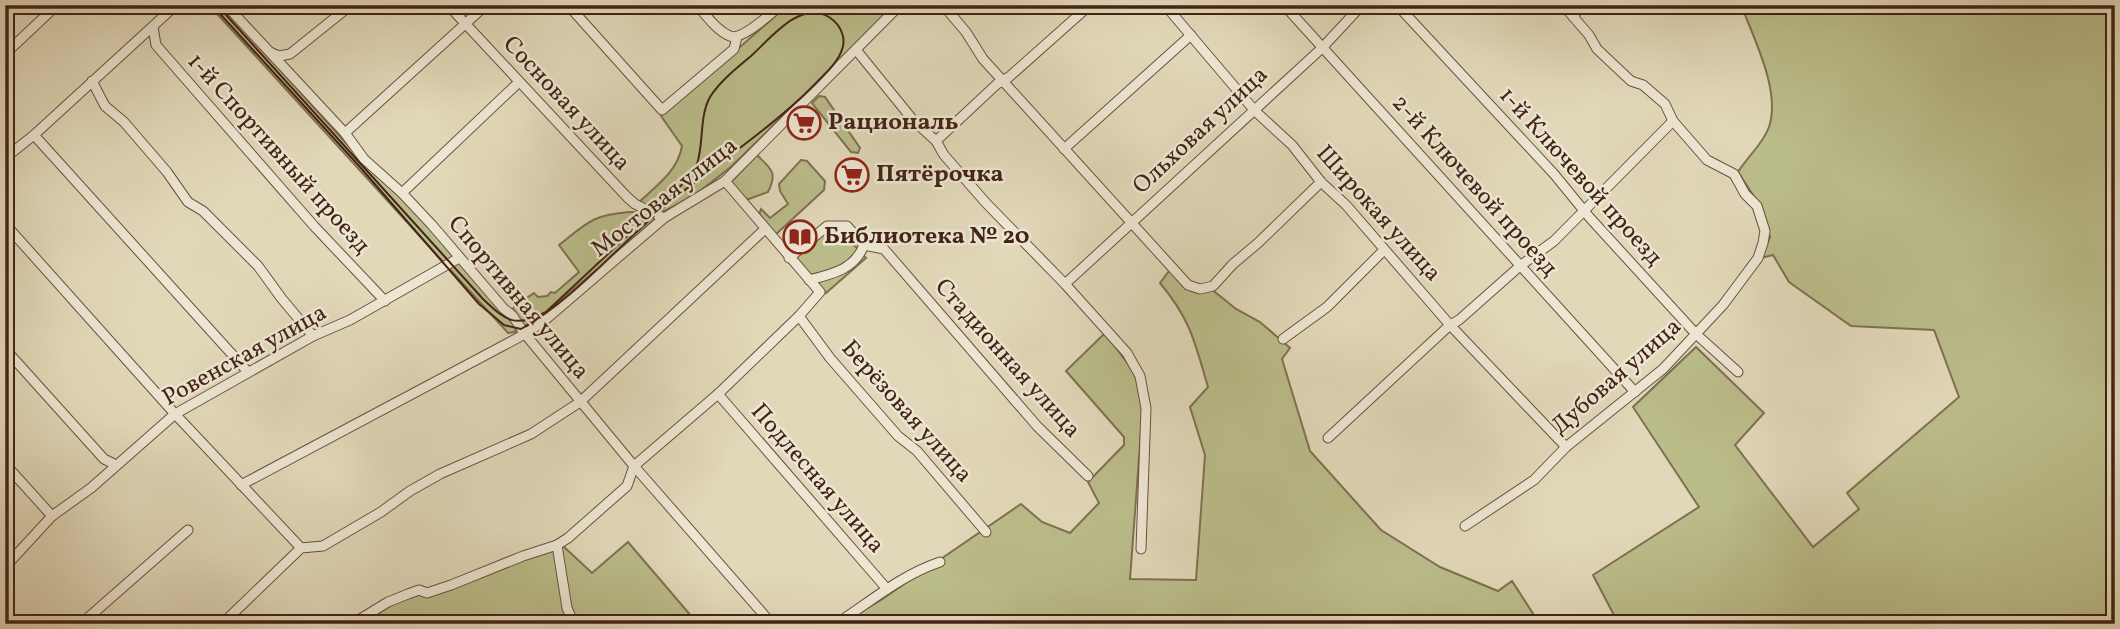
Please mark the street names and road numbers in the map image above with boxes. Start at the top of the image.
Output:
street label: Сосновая улица [494,29,638,179]
street label: 1-й Спортивный проезд [178,46,378,262]
street label: Ольховая улица [1126,59,1276,203]
street label: 1-й Ключевой проезд [1490,80,1670,274]
street label: 2-й Ключевой проезд [1383,88,1565,285]
street label: Мостовая улица [584,130,746,266]
street label: Широкая улица [1307,138,1449,290]
street label: Спортивная улица [439,209,597,387]
street label: Стадионная улица [926,272,1088,446]
street label: Ровенская улица [157,297,333,415]
street label: Дубовая улица [1544,311,1690,443]
street label: Берёзовая улица [832,333,980,491]
street label: Подлесная улица [742,396,892,562]

